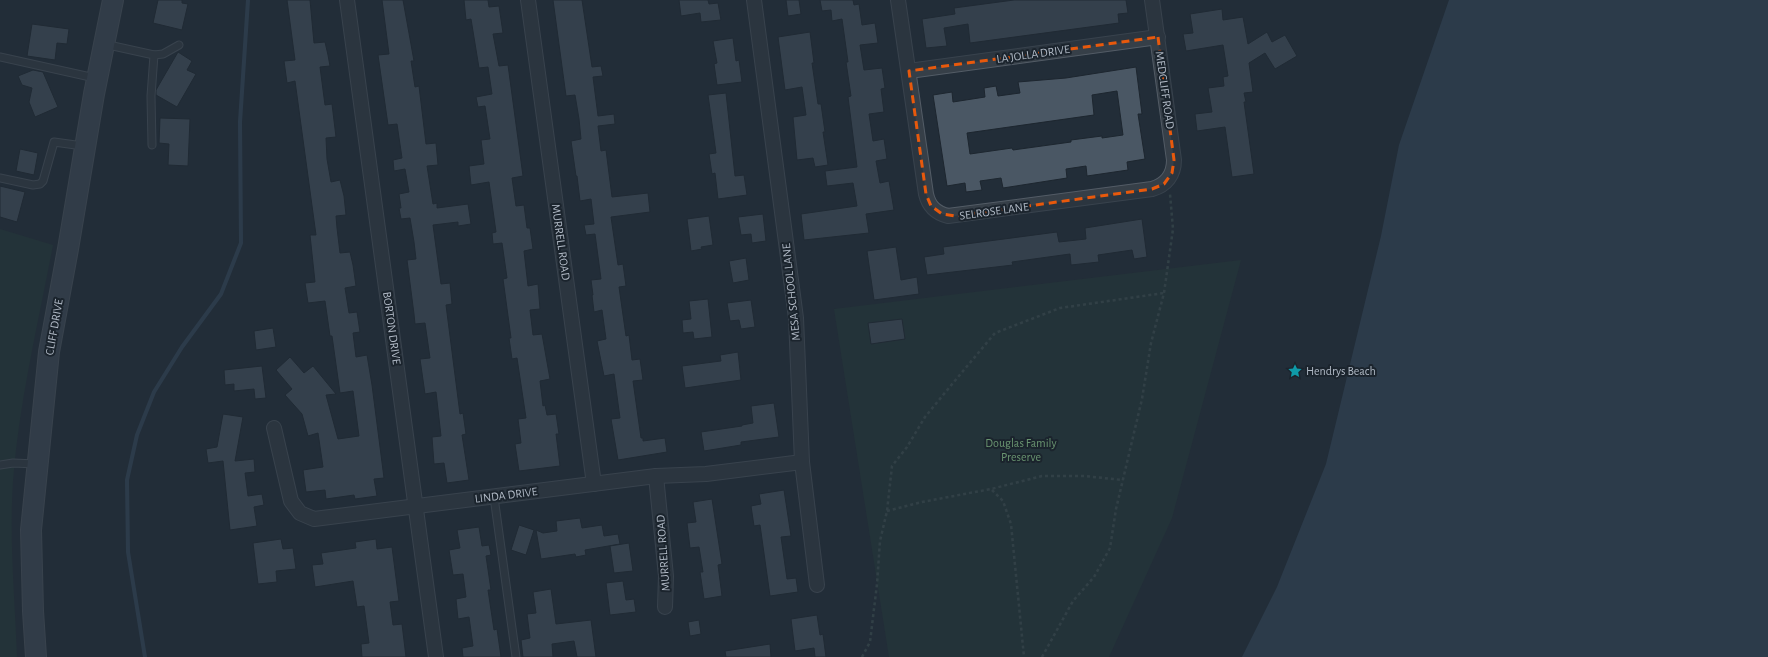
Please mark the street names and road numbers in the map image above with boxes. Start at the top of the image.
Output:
street label: LA JOLLA DRIVE [996,43,1071,65]
street label: MEDCLIFF ROAD [1154,50,1176,130]
street label: SELROSE LANE [959,200,1030,222]
street label: MURRELL ROAD [550,203,572,281]
street label: MESA SCHOOL LANE [780,243,802,341]
street label: BORTON DRIVE [381,291,403,365]
street label: CLIFF DRIVE [43,298,65,356]
street label: LINDA DRIVE [474,485,538,505]
street label: MURRELL ROAD [654,514,672,592]

